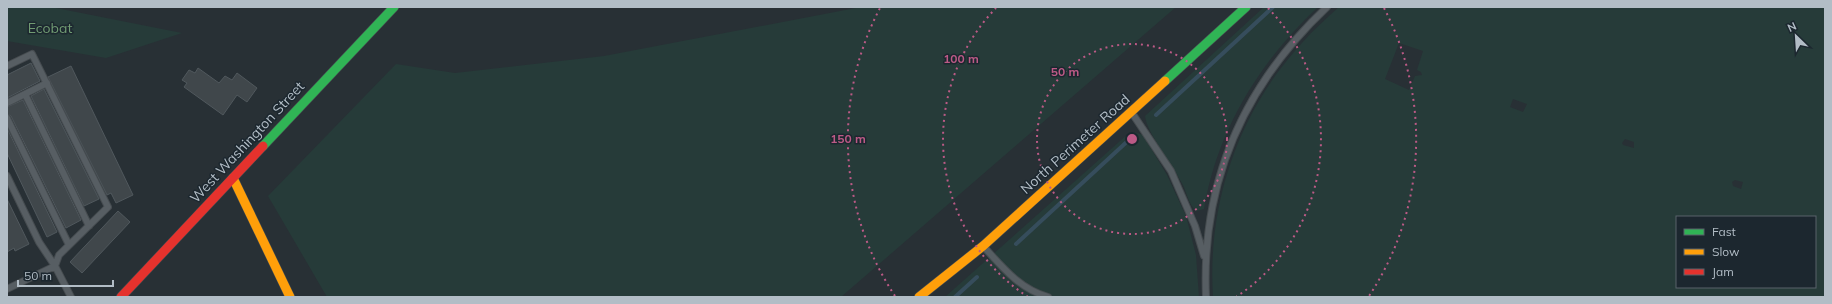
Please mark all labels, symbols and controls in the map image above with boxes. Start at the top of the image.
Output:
north arrow [1776,16,1816,56]
park label: Ecobat [28,19,72,37]
text: N [1785,19,1798,35]
text: 100 m [943,51,979,66]
text: 50 m [1051,64,1079,79]
street label: West Washington Street [186,77,308,206]
street label: North Perimeter Road [1017,90,1133,198]
text: 150 m [830,131,866,146]
centre of rings [1125,132,1139,146]
legend [1676,216,1816,288]
text: Fast [1712,224,1736,239]
text: Slow [1712,244,1740,259]
scale bar [18,262,113,288]
text: Jam [1712,264,1734,279]
text: 50 m [24,268,52,283]

